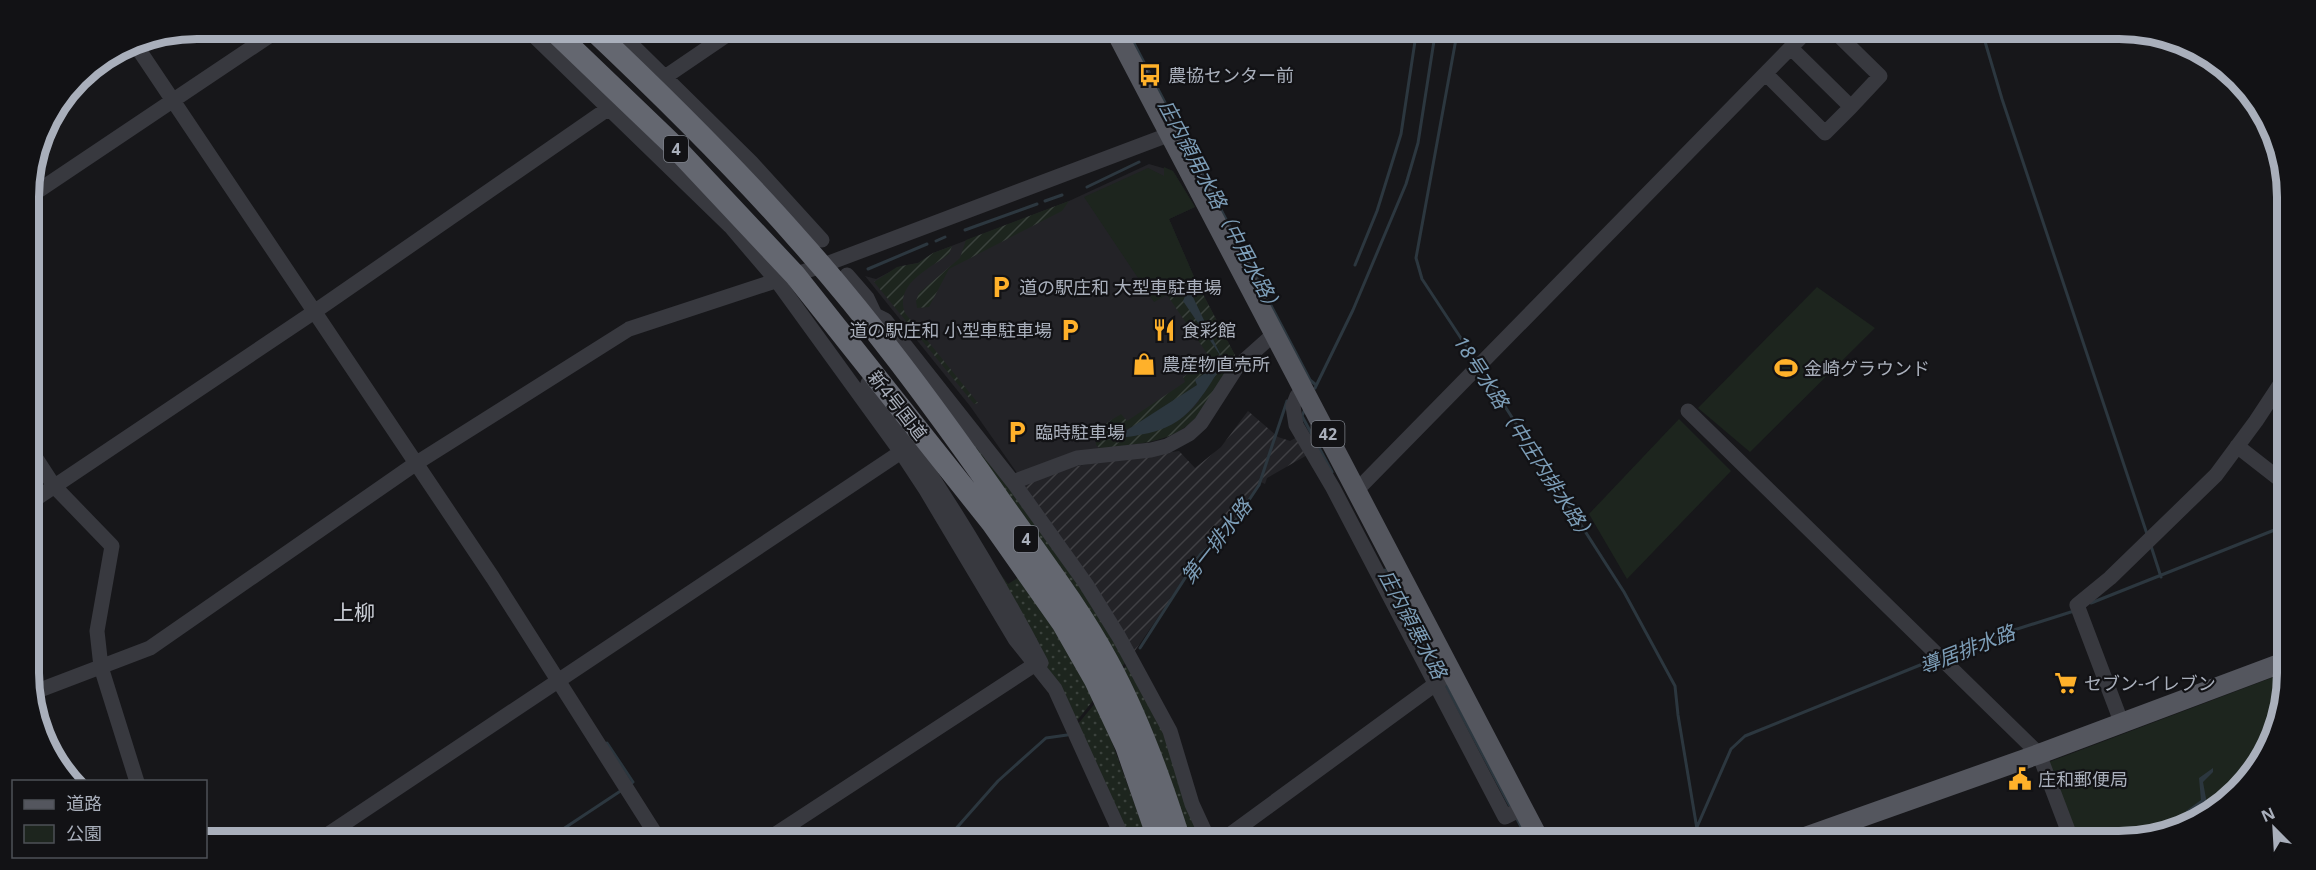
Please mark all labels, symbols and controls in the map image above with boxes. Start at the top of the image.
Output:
bus stop icon: 農協センター前 [1137,62,1163,88]
place label: 農協センター前 [1168,63,1294,87]
water label: 庄内領用水路（中用水路） [1153,95,1289,319]
road number: 4 [664,136,688,162]
parking icon: 道の駅庄和 大型車駐車場 [988,274,1014,300]
place label: 道の駅庄和 大型車駐車場 [1019,275,1222,299]
parking icon: 道の駅庄和 小型車駐車場 [1057,317,1083,343]
restaurant icon: 食彩館 [1151,317,1177,343]
place label: 道の駅庄和 小型車駐車場 [849,318,1052,342]
place label: 食彩館 [1182,318,1236,342]
water label: 18号水路（中庄内排水路） [1448,330,1602,548]
shop icon: 農産物直売所 [1131,351,1157,377]
place label: 農産物直売所 [1162,352,1270,376]
sports icon: 金崎グラウンド [1773,355,1799,381]
place label: 金崎グラウンド [1804,356,1930,380]
street label: 新4号国道 [863,365,933,445]
parking icon: 臨時駐車場 [1004,419,1030,445]
place label: 臨時駐車場 [1035,420,1125,444]
road number: 42 [1312,421,1344,447]
water label: 第一排水路 [1175,492,1259,589]
road number: 4 [1014,526,1038,552]
water label: 庄内領悪水路 [1373,565,1454,685]
district label: 上柳 [333,598,375,626]
water label: 導居排水路 [1915,618,2020,680]
supermarket icon: セブン-イレブン [2053,670,2079,696]
place label: セブン-イレブン [2084,671,2216,695]
public building icon: 庄和郵便局 [2007,766,2033,792]
place label: 庄和郵便局 [2038,767,2128,791]
legend [12,780,207,858]
text: 道路 [66,791,102,815]
north arrow [2244,798,2304,858]
text: N [2257,802,2278,827]
text: 公園 [66,821,102,845]

